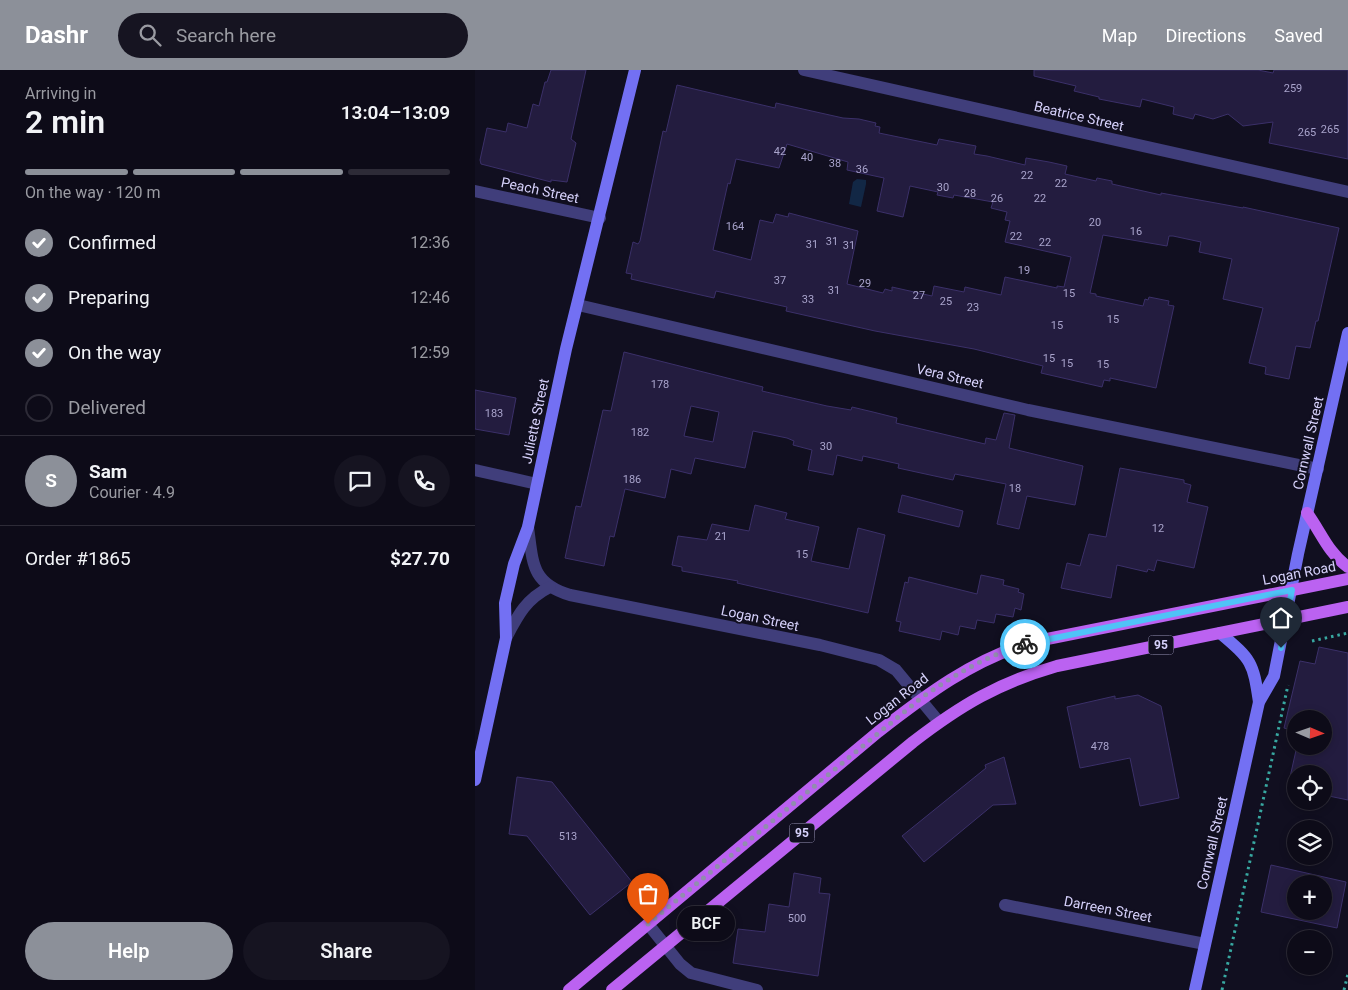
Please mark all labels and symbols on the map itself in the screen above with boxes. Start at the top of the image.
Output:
house number: 259 [1284,82,1302,95]
street label: Beatrice Street [1033,98,1126,134]
house number: 265 [1321,123,1339,136]
house number: 265 [1298,126,1316,139]
house number: 42 [774,145,786,158]
house number: 40 [801,151,813,164]
house number: 38 [829,157,841,170]
house number: 36 [856,163,868,176]
house number: 22 [1021,169,1033,182]
street label: Peach Street [500,174,581,206]
house number: 22 [1055,177,1067,190]
house number: 30 [937,181,949,194]
house number: 28 [964,187,976,200]
house number: 26 [991,192,1003,205]
house number: 22 [1034,192,1046,205]
house number: 20 [1089,216,1101,229]
house number: 164 [726,220,744,233]
house number: 16 [1130,225,1142,238]
house number: 22 [1010,230,1022,243]
house number: 31 [826,235,838,248]
house number: 22 [1039,236,1051,249]
house number: 31 [806,238,818,251]
house number: 31 [843,239,855,252]
house number: 19 [1018,264,1030,277]
house number: 37 [774,274,786,287]
house number: 29 [859,277,871,290]
house number: 31 [828,284,840,297]
house number: 15 [1063,287,1075,300]
house number: 27 [913,289,925,302]
house number: 33 [802,293,814,306]
house number: 25 [940,295,952,308]
house number: 23 [967,301,979,314]
house number: 15 [1107,313,1119,326]
house number: 15 [1051,319,1063,332]
house number: 15 [1043,352,1055,365]
house number: 15 [1061,357,1073,370]
house number: 15 [1097,358,1109,371]
street label: Vera Street [915,360,986,392]
street label: Juliette Street [518,377,552,465]
house number: 178 [651,378,669,391]
street label: Cornwall Street [1290,395,1327,491]
house number: 183 [485,407,503,420]
house number: 182 [631,426,649,439]
house number: 30 [820,440,832,453]
house number: 186 [623,473,641,486]
house number: 18 [1009,482,1021,495]
house number: 12 [1152,522,1164,535]
house number: 21 [715,530,727,543]
house number: 15 [796,548,808,561]
street label: Logan Road [1261,558,1337,588]
pin [1260,597,1302,648]
street label: Logan Street [720,602,801,634]
courier [1000,619,1050,669]
road number: 95 [1149,636,1173,654]
street label: Logan Road [863,670,931,728]
north arrow [1287,710,1333,755]
house number: 478 [1091,740,1109,753]
street label: Cornwall Street [1194,795,1231,891]
road number: 95 [789,824,815,842]
house number: 513 [559,830,577,843]
pin [627,873,669,924]
street label: Darreen Street [1063,893,1154,925]
callout: BCF [678,906,735,942]
house number: 500 [788,912,806,925]

